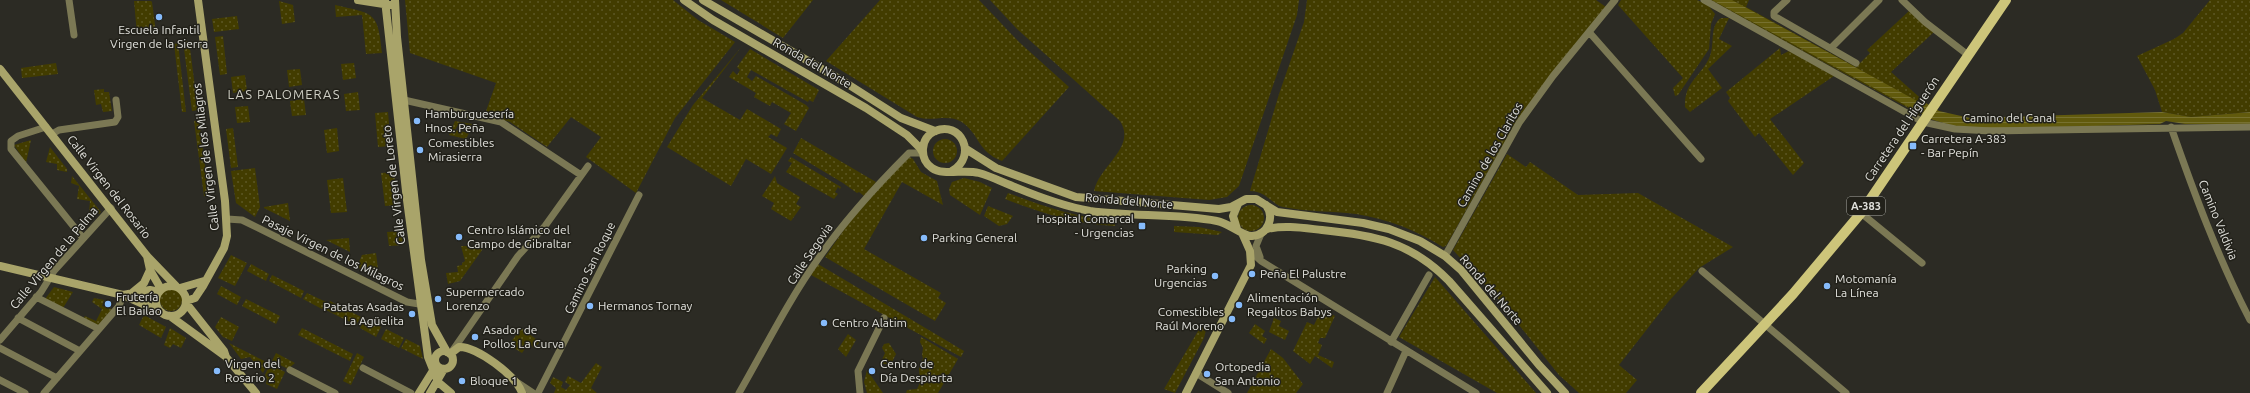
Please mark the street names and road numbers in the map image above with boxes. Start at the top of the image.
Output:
street label: Ronda del Norte [771,35,854,90]
street label: Carretera del Higuerón [1862,74,1942,184]
street label: Calle Virgen de los Milagros [190,83,221,232]
street label: Camino de los Claritos [1454,100,1525,210]
street label: Camino del Canal [1963,111,2055,124]
street label: Calle Virgen de Loreto [380,125,407,245]
street label: Calle Virgen del Rosario [65,132,154,241]
street label: Camino Valdivia [2197,178,2240,262]
street label: Ronda del Norte [1085,190,1174,211]
road number: A-383 [1847,197,1885,215]
street label: Calle Virgen de la Palma [7,204,100,311]
street label: Pasaje Virgen de los Milagros [260,212,406,293]
street label: Camino San Roque [562,220,617,316]
street label: Calle Segovia [784,221,835,287]
street label: Ronda del Norte [1458,252,1525,327]

